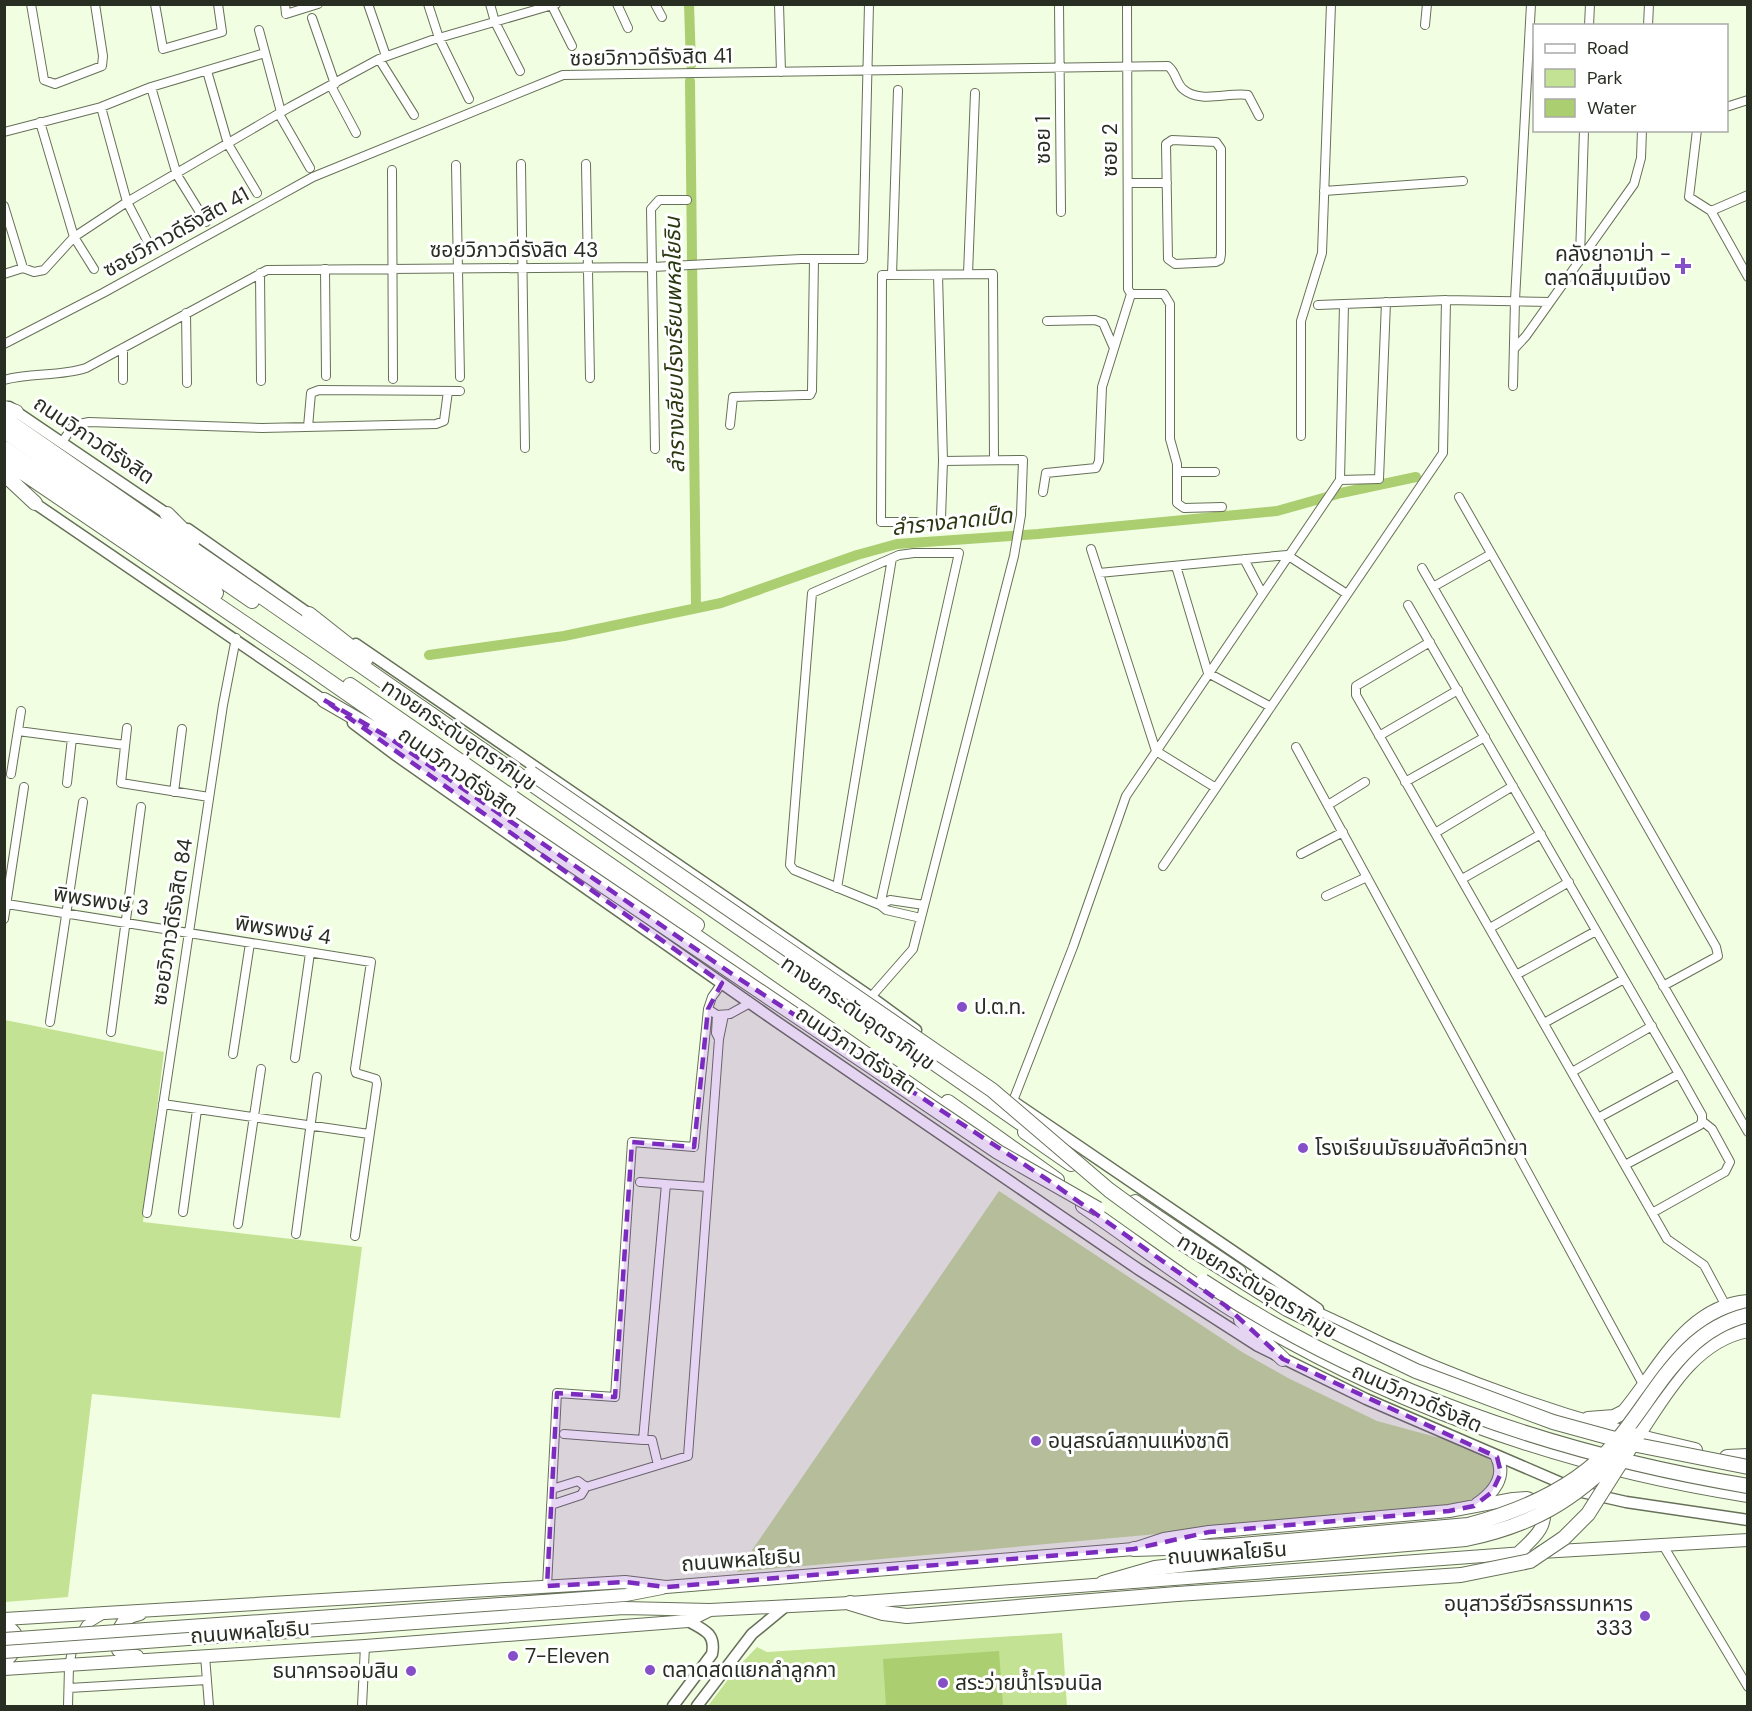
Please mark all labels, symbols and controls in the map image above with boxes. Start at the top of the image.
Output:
legend [1533,24,1728,132]
text: Road [1587,36,1629,60]
street label: ซอยวิภาวดีรังสิต 41 [569,42,733,72]
text: Park [1587,66,1623,90]
text: Water [1587,96,1637,120]
street label: ซอย 1 [1029,116,1057,164]
street label: ซอย 2 [1096,123,1124,177]
street label: ซอยวิภาวดีรังสิต 41 [98,180,254,284]
water label: ลำรางเลียบโรงเรียนพหลโยธิน [658,215,691,473]
street label: ซอยวิภาวดีรังสิต 43 [430,236,598,264]
place label: คลังยาอาม่า - ตลาดสี่มุมเมือง [1544,240,1671,292]
marker: คลังยาอาม่า - ตลาดสี่มุมเมือง [1676,259,1690,273]
street label: ถนนวิภาวดีรังสิต [28,389,160,491]
water label: ลำรางลาดเป็ด [890,501,1015,542]
street label: ทางยกระดับอุตราภิมุข [376,673,542,797]
street label: ถนนวิภาวดีรังสิต [393,720,523,824]
street label: ซอยวิภาวดีรังสิต 84 [145,836,199,1008]
street label: พิพรพงษ์ 3 [51,880,151,922]
street label: พิพรพงษ์ 4 [233,909,333,951]
street label: ทางยกระดับอุตราภิมุข [775,949,941,1077]
place label: ป.ต.ท. [974,993,1025,1021]
street label: ถนนวิภาวดีรังสิต [790,999,922,1101]
marker: ป.ต.ท. [955,1000,969,1014]
place label: โรงเรียนมัธยมสังคีตวิทยา [1315,1134,1528,1162]
marker: โรงเรียนมัธยมสังคีตวิทยา [1296,1141,1310,1155]
street label: ทางยกระดับอุตราภิมุข [1172,1227,1342,1345]
street label: ถนนวิภาวดีรังสิต [1347,1357,1487,1439]
place label: อนุสรณ์สถานแห่งชาติ [1048,1427,1229,1455]
marker: อนุสรณ์สถานแห่งชาติ [1029,1434,1043,1448]
street label: ถนนพหลโยธิน [1166,1535,1288,1571]
street label: ถนนพหลโยธิน [680,1542,802,1578]
place label: อนุสาวรีย์วีรกรรมทหาร 333 [1444,1590,1633,1642]
marker: อนุสาวรีย์วีรกรรมทหาร 333 [1638,1609,1652,1623]
street label: ถนนพหลโยธิน [189,1614,311,1650]
place label: 7-Eleven [525,1642,609,1670]
marker: 7-Eleven [506,1649,520,1663]
place label: ตลาดสดแยกลำลูกกา [662,1656,836,1684]
place label: ธนาคารออมสิน [273,1657,399,1685]
marker: ตลาดสดแยกลำลูกกา [643,1663,657,1677]
marker: ธนาคารออมสิน [404,1664,418,1678]
place label: สระว่ายน้ำโรจนนิล [955,1668,1103,1697]
marker: สระว่ายน้ำโรจนนิล [936,1676,950,1690]

